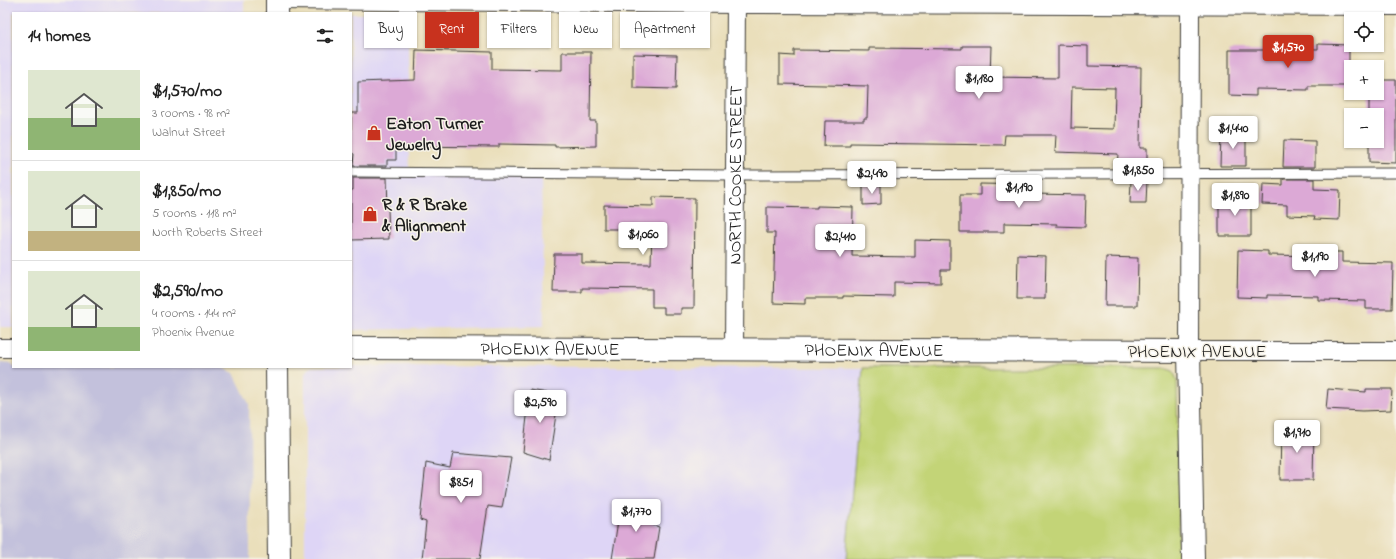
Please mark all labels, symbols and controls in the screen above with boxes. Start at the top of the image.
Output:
chip: Buy [364,12,417,48]
chip: Rent [425,12,479,48]
chip: Filters [487,12,551,48]
chip: New [559,12,612,48]
chip: Apartment [620,12,710,48]
map controls [1344,12,1384,148]
button: locate [1344,12,1384,52]
text: 14 homes [28,24,91,49]
icon: filters [314,25,336,47]
pin: $1,570 [1255,35,1321,69]
text: $1,570 [1272,38,1304,57]
button: + [1344,60,1384,100]
pin: $1,180 [946,66,1012,100]
text: $1,180 [965,69,993,88]
text: $1,570/mo [152,79,222,104]
street label: NORTH COOKE STREET [723,85,751,265]
icon: home [60,86,108,134]
text: 3 rooms · 98 m² [152,104,230,123]
button: − [1344,108,1384,148]
place label: Eaton Turner Jewelry [386,112,483,160]
pin: $1,440 [1200,116,1266,150]
text: $1,440 [1218,119,1248,138]
text: Walnut Street [152,123,225,142]
shop icon: Eaton Turner Jewelry [365,124,383,142]
pin: $1,850 [1105,158,1171,192]
pin: $2,490 [839,161,905,195]
text: $1,850 [1122,161,1154,180]
text: $2,490 [856,164,888,183]
pin: $1,190 [986,175,1052,209]
text: $1,190 [1005,178,1033,197]
text: $1,850/mo [152,179,221,204]
pin: $1,890 [1202,183,1268,217]
text: $1,890 [1221,186,1249,205]
icon: home [60,187,108,235]
place label: R & R Brake & Alignment [381,193,468,241]
text: 5 rooms · 118 m² [152,204,237,223]
shop icon: R & R Brake & Alignment [361,205,379,223]
pin: $1,060 [610,222,676,256]
text: North Roberts Street [152,223,263,242]
pin: $2,410 [807,224,873,258]
text: $1,060 [627,225,659,244]
text: $2,410 [824,227,856,246]
pin: $1,190 [1282,244,1348,278]
text: $1,190 [1301,247,1329,266]
text: $2,590/mo [152,279,223,304]
icon: home [60,287,108,335]
text: 4 rooms · 144 m² [152,304,236,323]
text: Phoenix Avenue [152,323,234,342]
street label: PHOENIX AVENUE [481,337,620,364]
street label: PHOENIX AVENUE [805,339,944,365]
street label: PHOENIX AVENUE [1128,340,1266,366]
pin: $2,590 [507,390,573,424]
text: $2,590 [523,393,557,412]
pin: $1,910 [1264,420,1330,454]
text: $1,910 [1283,423,1311,442]
pin: $851 [437,470,485,504]
text: $851 [449,473,473,492]
pin: $1,770 [603,499,669,533]
text: $1,770 [621,502,651,521]

